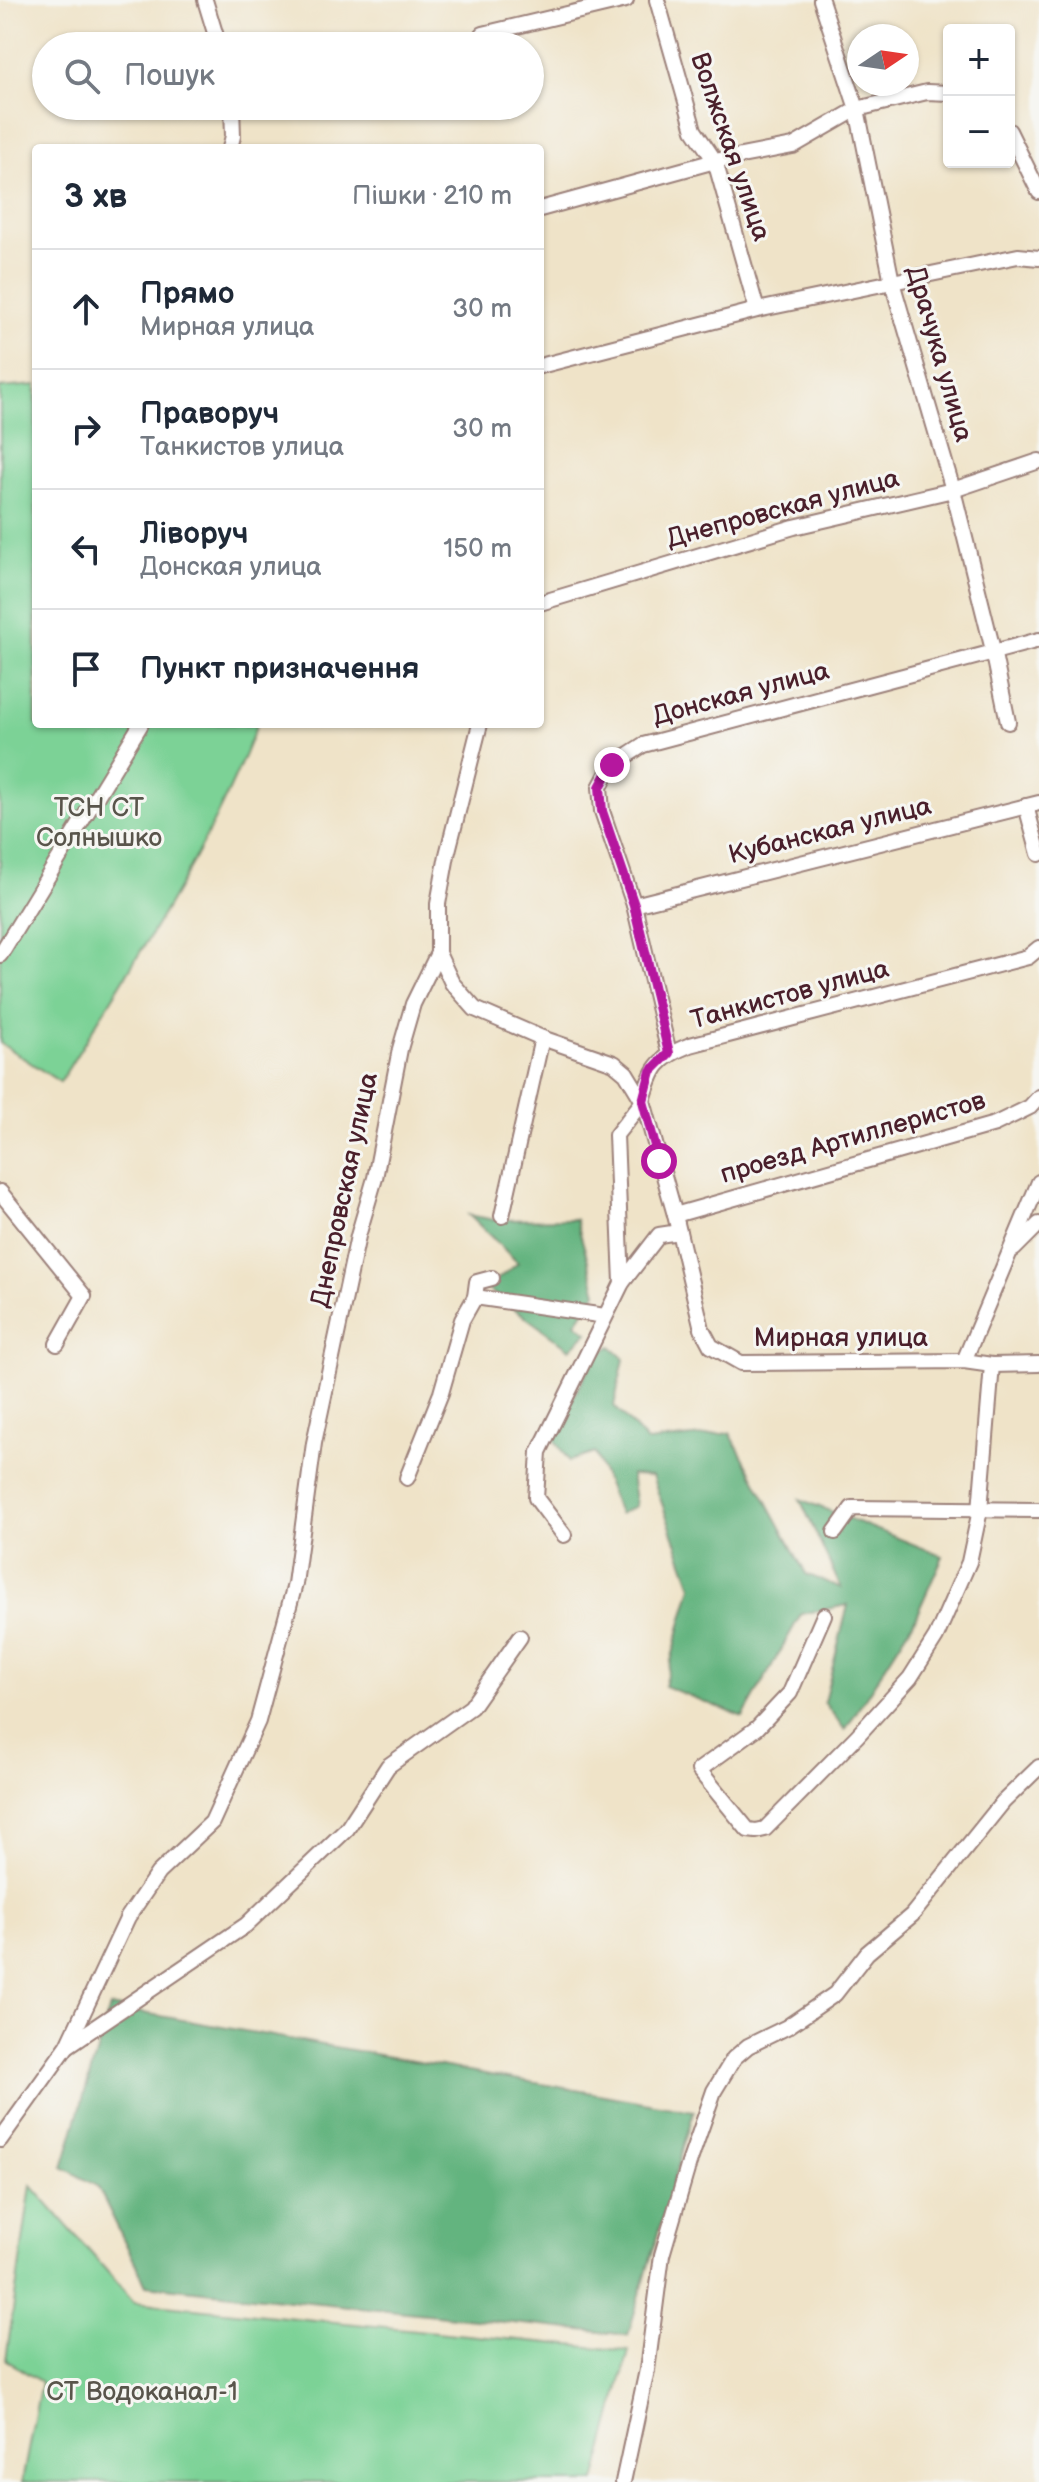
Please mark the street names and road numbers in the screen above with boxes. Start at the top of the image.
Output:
street label: Волжская улица [683,49,777,245]
street label: Драчука улица [899,262,979,446]
street label: Днепровская улица [663,463,903,555]
street label: Донская улица [649,656,833,732]
street label: Кубанская улица [725,791,935,871]
street label: Танкистов улица [687,954,893,1036]
street label: Днепровская улица [305,1070,385,1310]
street label: проезд Артиллеристов [717,1085,989,1191]
street label: Мирная улица [754,1323,928,1354]

